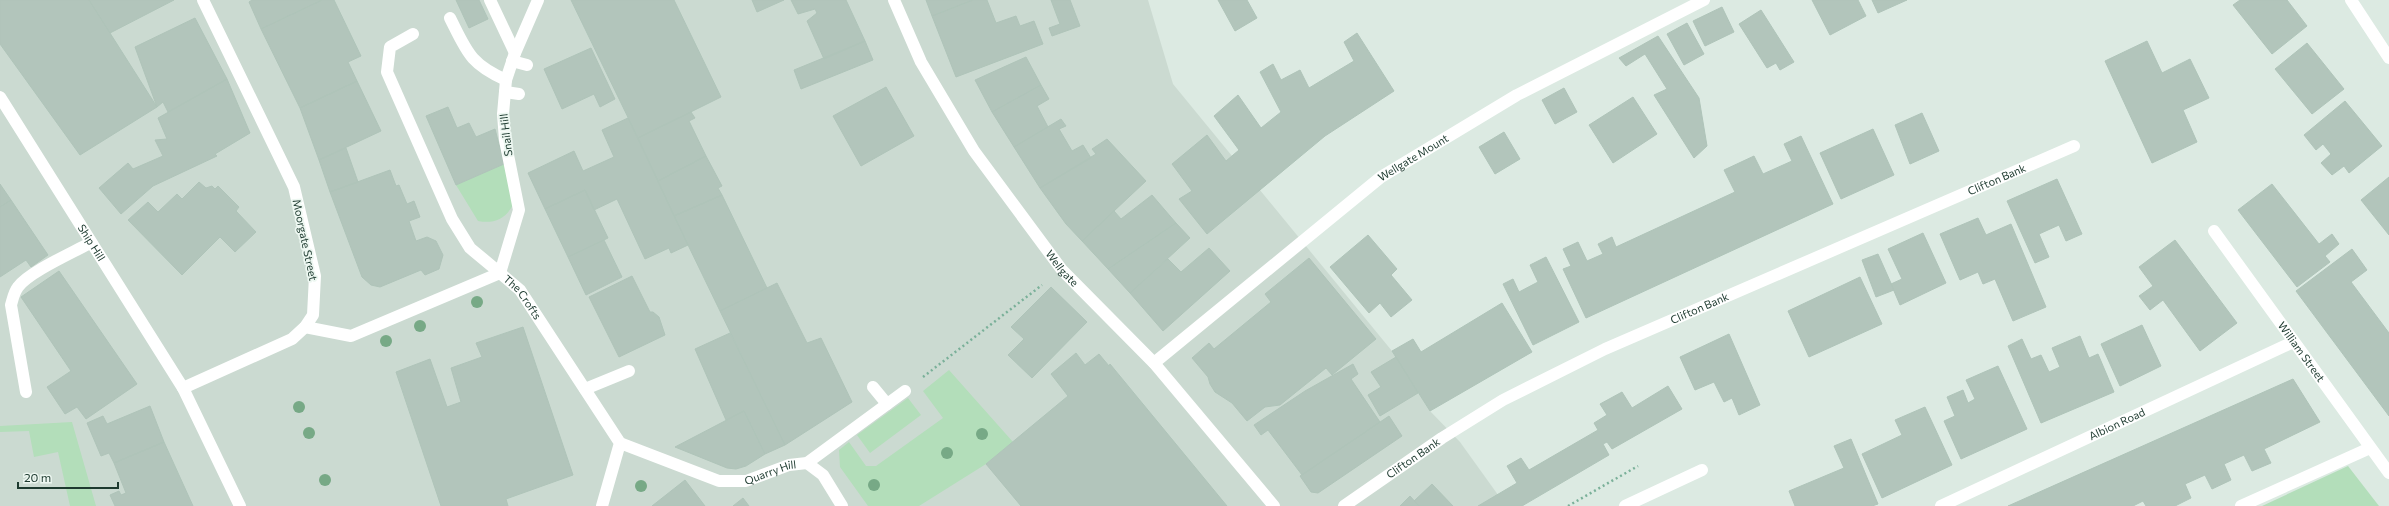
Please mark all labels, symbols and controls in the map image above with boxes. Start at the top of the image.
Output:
street label: Snail Hill [496,113,515,157]
street label: Wellgate Mount [1375,131,1451,183]
street label: Clifton Bank [1965,161,2028,197]
street label: Moorgate Street [290,198,321,282]
street label: Ship Hill [76,222,108,263]
street label: Wellgate [1043,247,1082,289]
street label: The Crofts [501,272,544,322]
street label: Clifton Bank [1668,289,1730,326]
street label: William Street [2276,319,2328,384]
street label: Albion Road [2086,405,2147,442]
street label: Clifton Bank [1384,435,1442,481]
street label: Quarry Hill [742,457,797,487]
scale bar [18,464,118,490]
text: 20 m [24,470,51,484]

